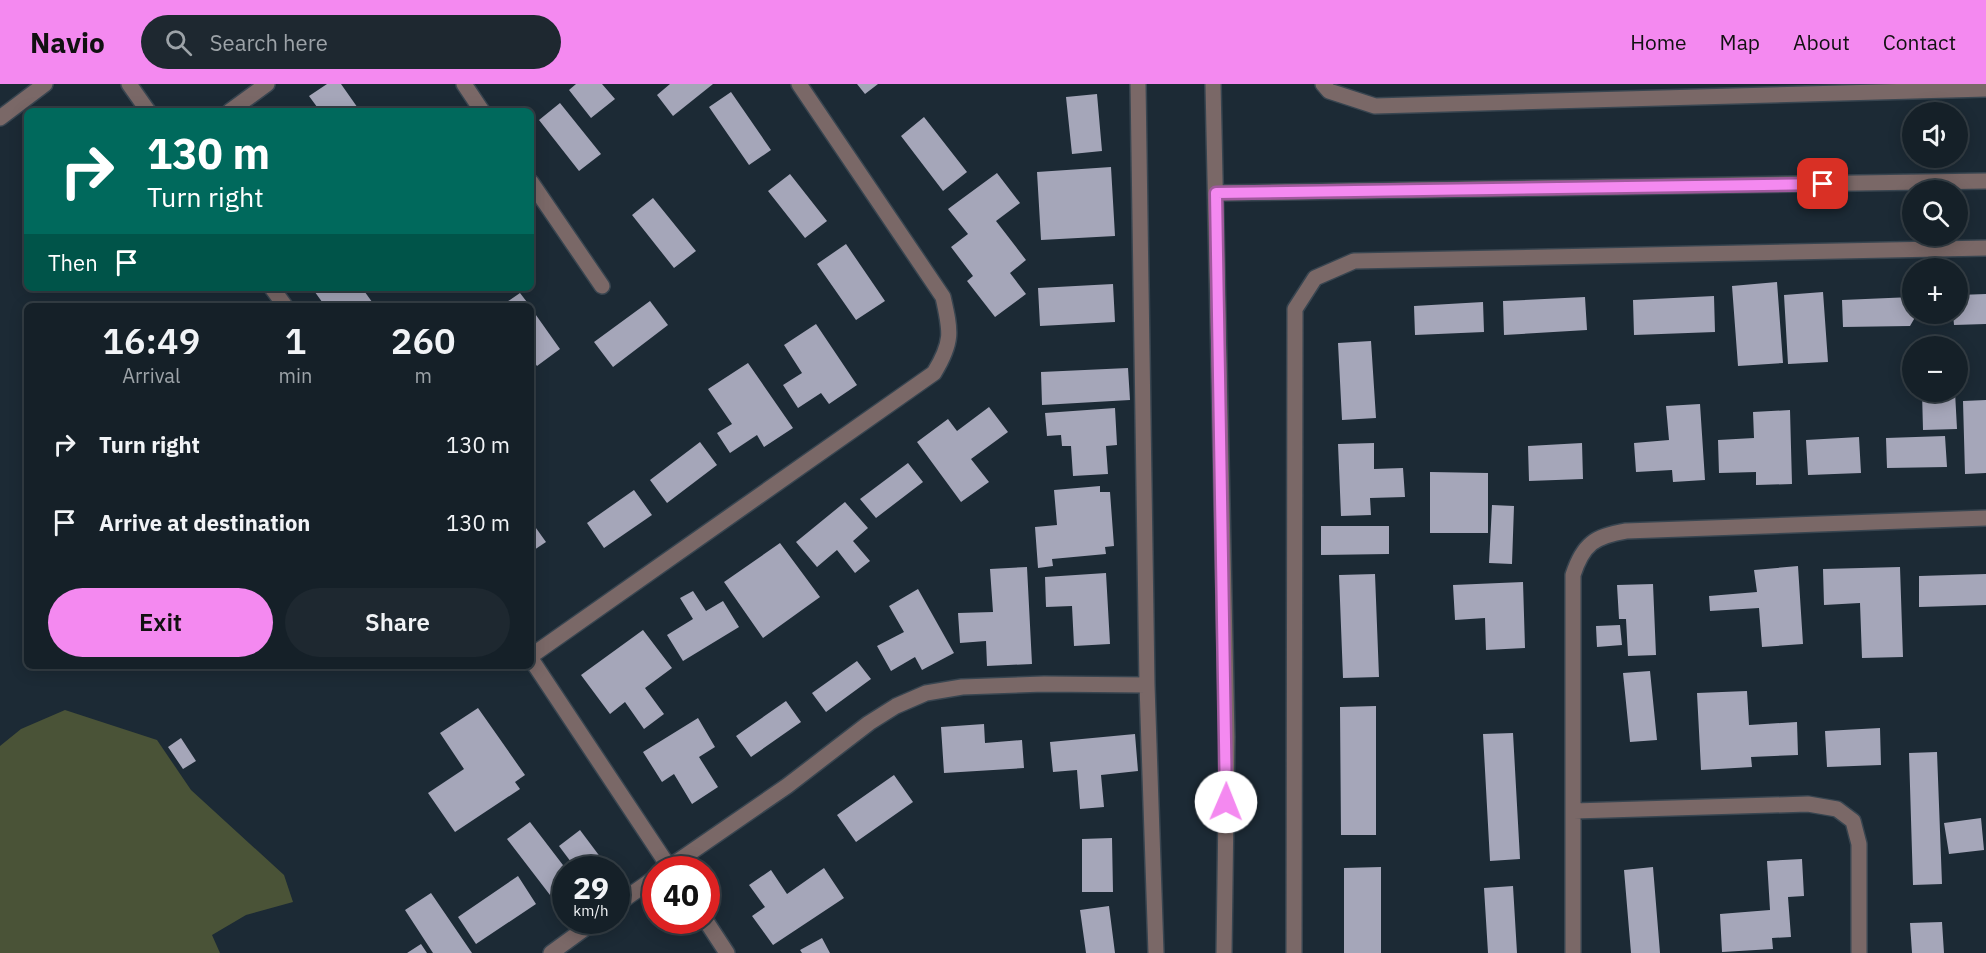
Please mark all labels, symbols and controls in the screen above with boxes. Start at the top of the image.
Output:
search box [141,15,561,69]
text: Navio [30,24,105,61]
icon: search [162,26,195,59]
text: Search here [210,28,328,57]
text: Home [1630,28,1687,56]
text: Map [1720,28,1760,56]
text: About [1793,28,1850,56]
text: Contact [1883,28,1956,56]
map controls [1902,102,1968,402]
button: sound [1902,102,1968,168]
text: 130 m [147,126,270,181]
icon: right [48,132,126,210]
pin [1797,158,1848,209]
icon: arrive [1806,167,1839,200]
text: Turn right [147,179,264,214]
button: search [1902,180,1968,246]
icon: arrive [110,246,143,279]
text: Then [48,248,98,277]
button: + [1902,258,1968,324]
text: 16:49 [102,317,200,364]
text: 1 [285,317,306,364]
text: 260 [391,317,456,364]
button: − [1902,336,1968,402]
text: Arrival [122,362,180,389]
text: min [279,362,312,389]
text: m [414,362,432,389]
icon: right [48,428,81,461]
text: Turn right [99,430,200,459]
text: 130 m [446,430,510,459]
icon: arrive [48,506,81,539]
text: Arrive at destination [99,508,310,537]
text: 130 m [446,508,510,537]
button: Exit [48,588,273,657]
button: Share [285,588,510,657]
position arrow [1194,770,1258,834]
speed limit sign: 40 [642,856,720,934]
text: 29 [573,868,609,907]
text: km/h [573,901,609,920]

